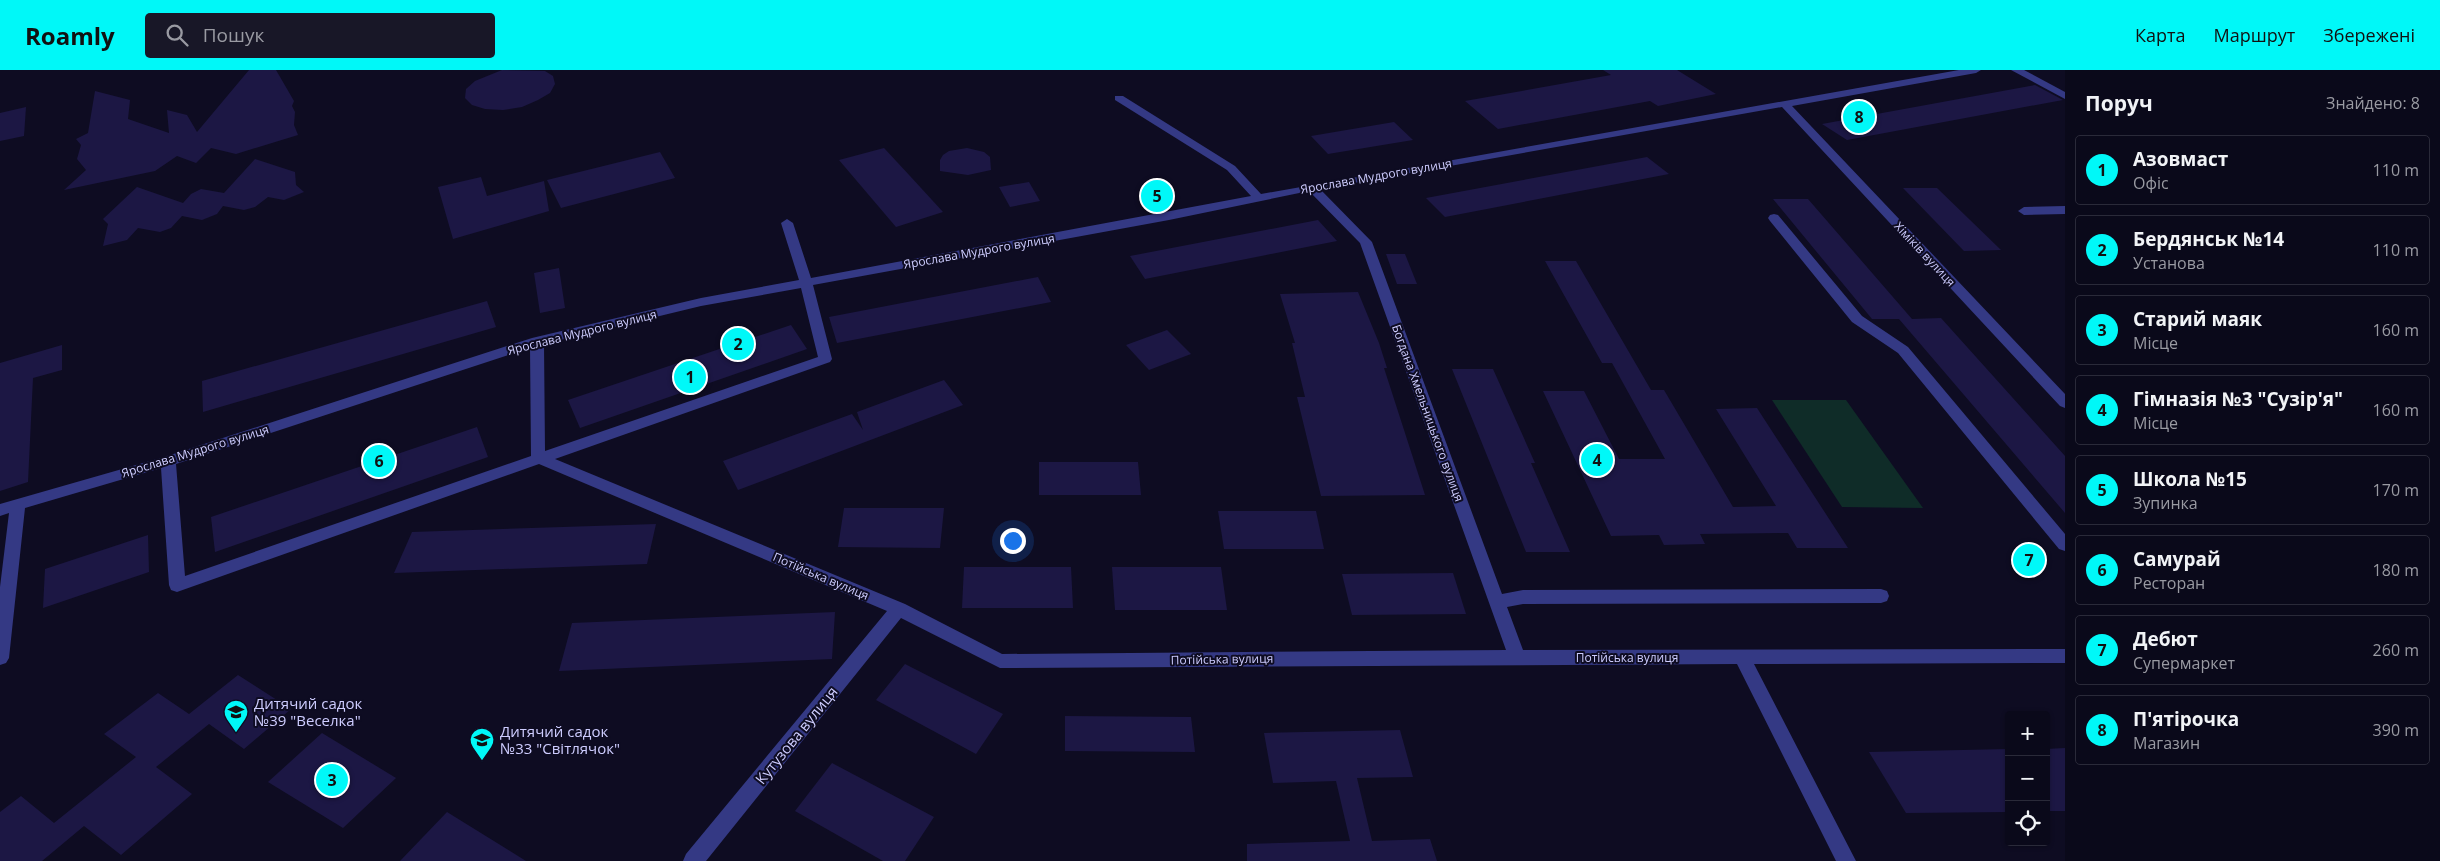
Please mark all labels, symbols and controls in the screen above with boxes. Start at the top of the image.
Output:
search box [145,13,495,58]
text: Roamly [25,19,115,52]
icon: search [163,21,191,49]
text: Пошук [203,22,264,48]
text: Карта [2135,23,2186,47]
text: Маршрут [2214,23,2295,47]
text: Збережені [2323,23,2415,47]
text: Поруч [2085,89,2153,117]
text: Знайдено: 8 [2326,92,2420,114]
pin: 8 [1843,98,1875,136]
text: Азовмаст [2133,146,2228,172]
street label: Ярослава Мудрого вулиця [1299,154,1453,198]
text: 1 [2097,159,2107,181]
text: 110 m [2373,159,2419,181]
text: Офіс [2133,172,2169,194]
pin: 5 [1141,177,1173,215]
street label: Хіміків вулиця [1891,218,1959,290]
text: Бердянськ №14 [2133,226,2284,252]
street label: Ярослава Мудрого вулиця [902,229,1056,273]
text: 2 [2097,239,2107,261]
text: 110 m [2373,239,2419,261]
text: Установа [2133,252,2205,274]
street label: Ярослава Мудрого вулиця [506,305,658,359]
text: Старий маяк [2133,306,2262,332]
text: 3 [2097,319,2107,341]
text: 160 m [2373,319,2419,341]
street label: Богдана Хмельницького вулиця [1388,322,1468,504]
pin: 2 [722,325,754,363]
text: Місце [2133,332,2178,354]
pin: 1 [674,358,706,396]
text: Гімназія №3 "Сузір'я" [2133,386,2343,412]
text: 4 [2097,399,2107,421]
text: 160 m [2373,399,2419,421]
text: Місце [2133,412,2178,434]
street label: Ярослава Мудрого вулиця [119,420,271,482]
pin: 4 [1581,441,1613,479]
pin: 6 [363,442,395,480]
text: Школа №15 [2133,466,2247,492]
text: 5 [2097,479,2107,501]
text: 170 m [2373,479,2419,501]
text: Зупинка [2133,492,2198,514]
your location [1000,528,1026,554]
pin: 7 [2013,541,2045,579]
text: Самурай [2133,546,2221,572]
street label: Потійська вулиця [770,548,872,604]
text: 6 [2097,559,2107,581]
text: 180 m [2373,559,2419,581]
text: Ресторан [2133,572,2205,594]
text: Дебют [2133,626,2198,652]
text: 7 [2097,639,2107,661]
text: 260 m [2373,639,2419,661]
street label: Потійська вулиця [1576,649,1678,666]
street label: Потійська вулиця [1171,650,1273,668]
text: Супермаркет [2133,652,2235,674]
street label: Кутузова вулиця [750,682,842,788]
place label: Дитячий садок №39 "Веселка" [254,693,362,730]
school or university icon: Дитячий садок №39 "Веселка" [223,699,249,733]
text: П'ятірочка [2133,706,2239,732]
map controls [2005,711,2050,846]
button: + [2005,711,2050,756]
text: 8 [2097,719,2107,741]
text: 390 m [2373,719,2419,741]
place label: Дитячий садок №33 "Світлячок" [500,721,620,758]
school or university icon: Дитячий садок №33 "Світлячок" [469,727,495,761]
text: Магазин [2133,732,2200,754]
button: − [2005,756,2050,801]
pin: 3 [316,761,348,799]
button: locate [2005,801,2050,846]

